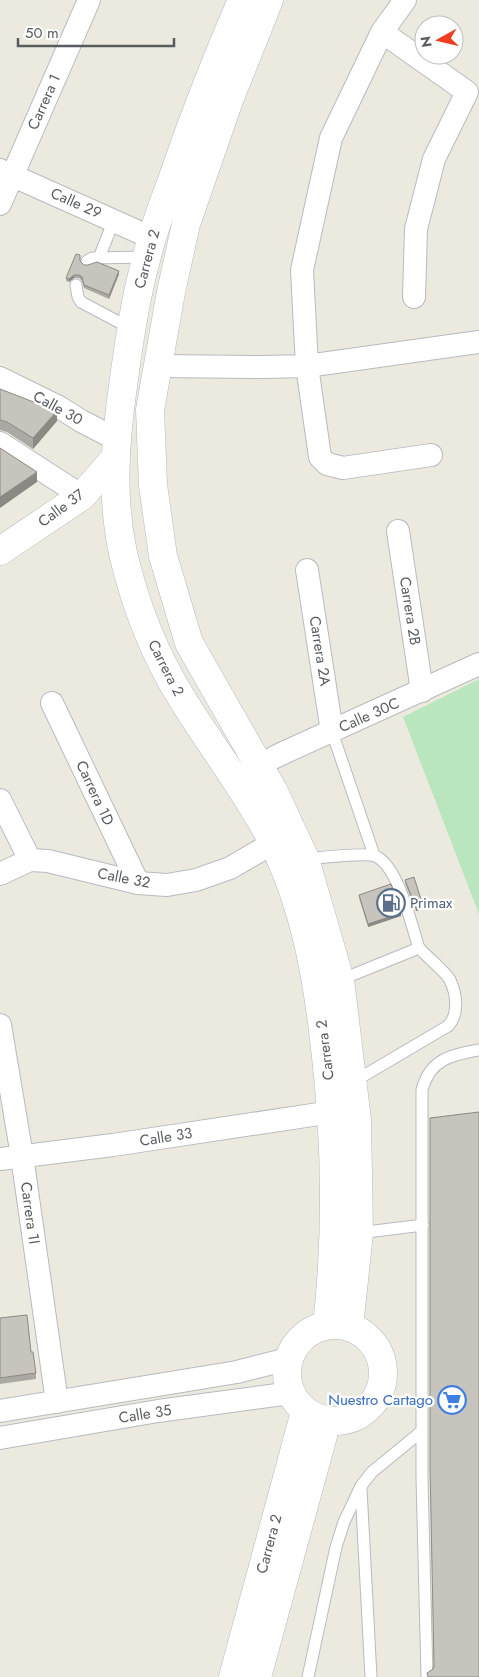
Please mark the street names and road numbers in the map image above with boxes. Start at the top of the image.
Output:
street label: Carrera 1 [22,71,66,133]
street label: Calle 29 [47,182,105,224]
street label: Carrera 2 [129,227,165,291]
street label: Calle 30 [29,385,87,431]
street label: Calle 37 [33,484,89,532]
street label: Carrera 2B [394,575,426,647]
street label: Carrera 2A [304,614,336,688]
street label: Carrera 2 [142,636,190,700]
street label: Calle 30C [335,692,403,738]
street label: Carrera 1D [70,757,120,829]
street label: Calle 32 [96,862,152,894]
street label: Carrera 2 [310,1019,340,1081]
street label: Calle 33 [138,1122,194,1152]
street label: Carrera 1I [15,1180,45,1246]
street label: Calle 35 [117,1399,173,1429]
street label: Carrera 2 [251,1512,287,1576]

